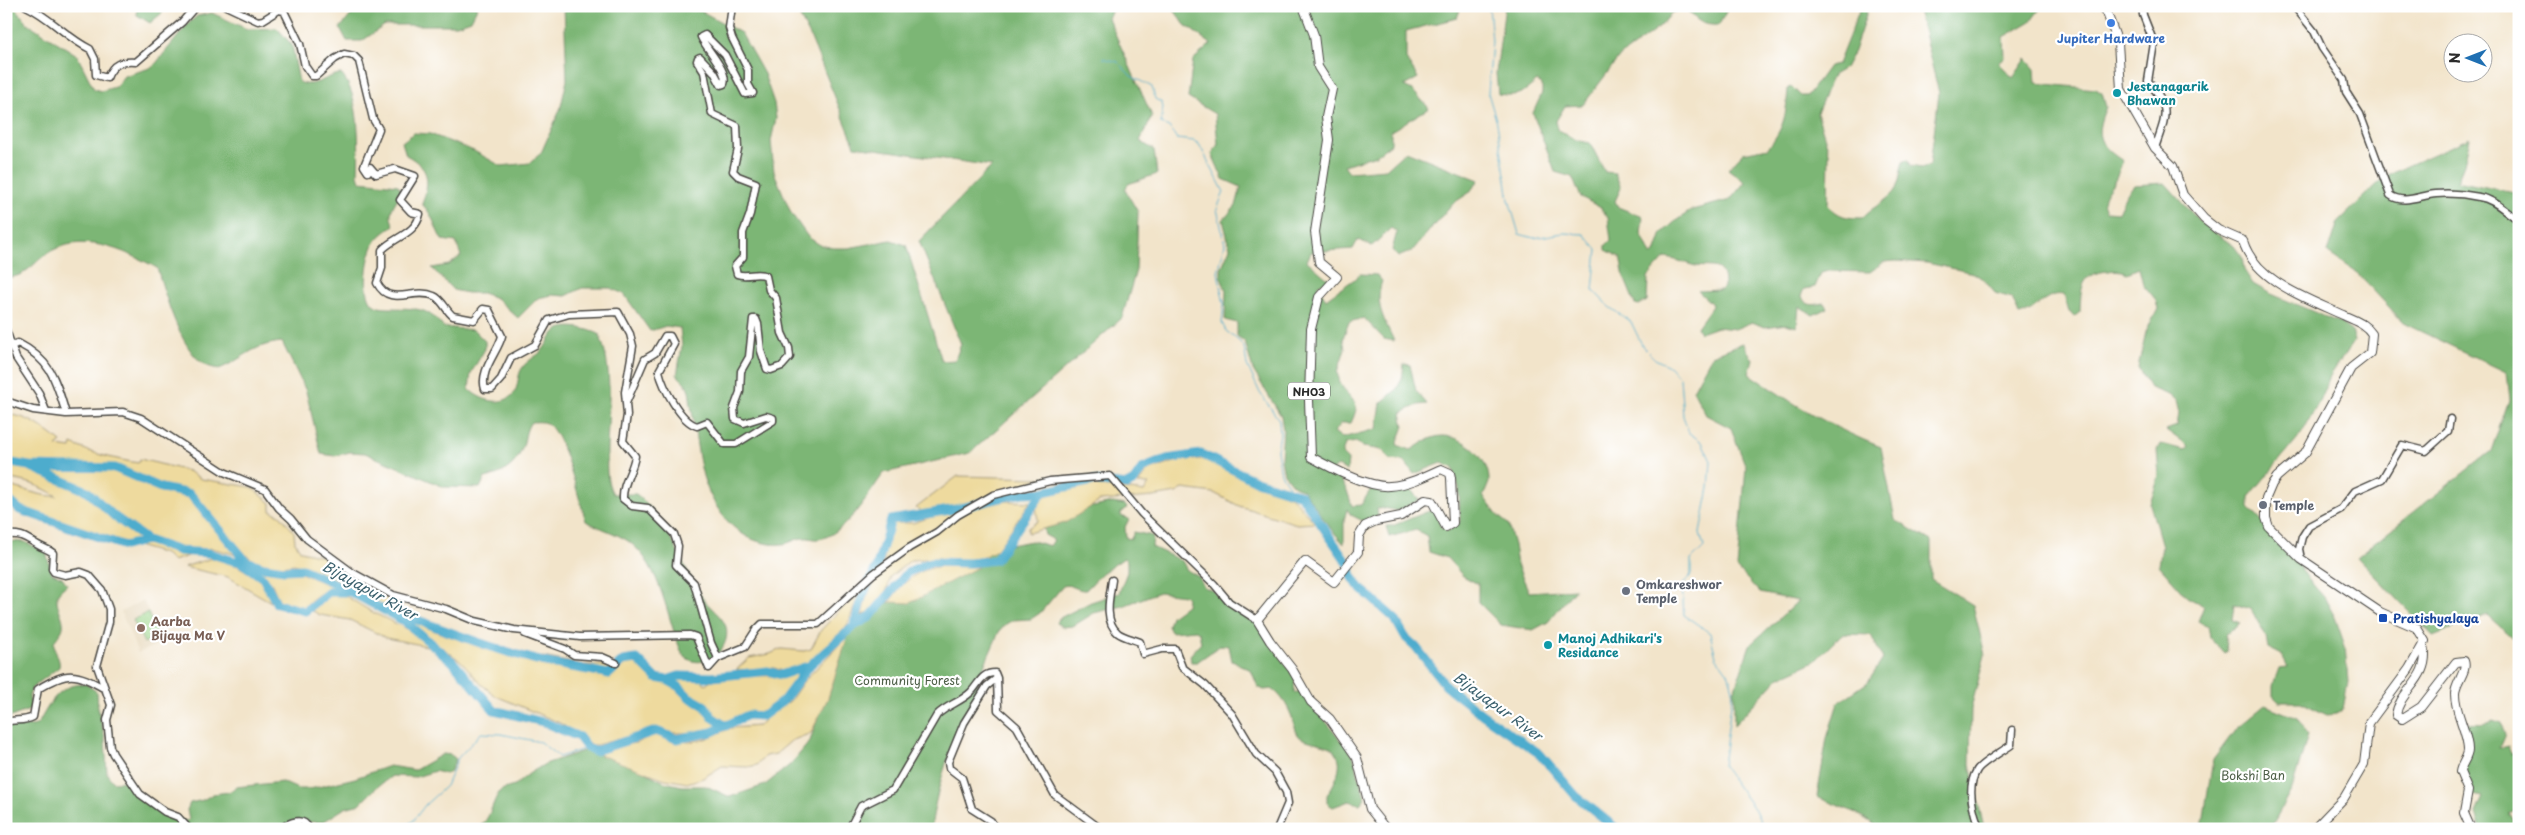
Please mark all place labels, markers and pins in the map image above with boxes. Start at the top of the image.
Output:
marker: Jupiter Hardware [2105,17,2117,29]
place label: Jupiter Hardware [2057,29,2165,47]
place label: Jestanagarik Bhawan [2127,77,2209,109]
marker: Jestanagarik Bhawan [2111,87,2123,99]
place label: Temple [2273,496,2314,514]
marker: Temple [2257,499,2269,511]
place label: Omkareshwor Temple [1636,575,1723,607]
marker: Omkareshwor Temple [1620,585,1632,597]
place label: Pratishyalaya [2393,609,2480,627]
place label: Aarba Bijaya Ma V [151,612,226,644]
marker: Pratishyalaya [2377,612,2389,624]
marker: Aarba Bijaya Ma V [135,622,147,634]
place label: Manoj Adhikari's Residance [1558,629,1662,661]
marker: Manoj Adhikari's Residance [1542,639,1554,651]

